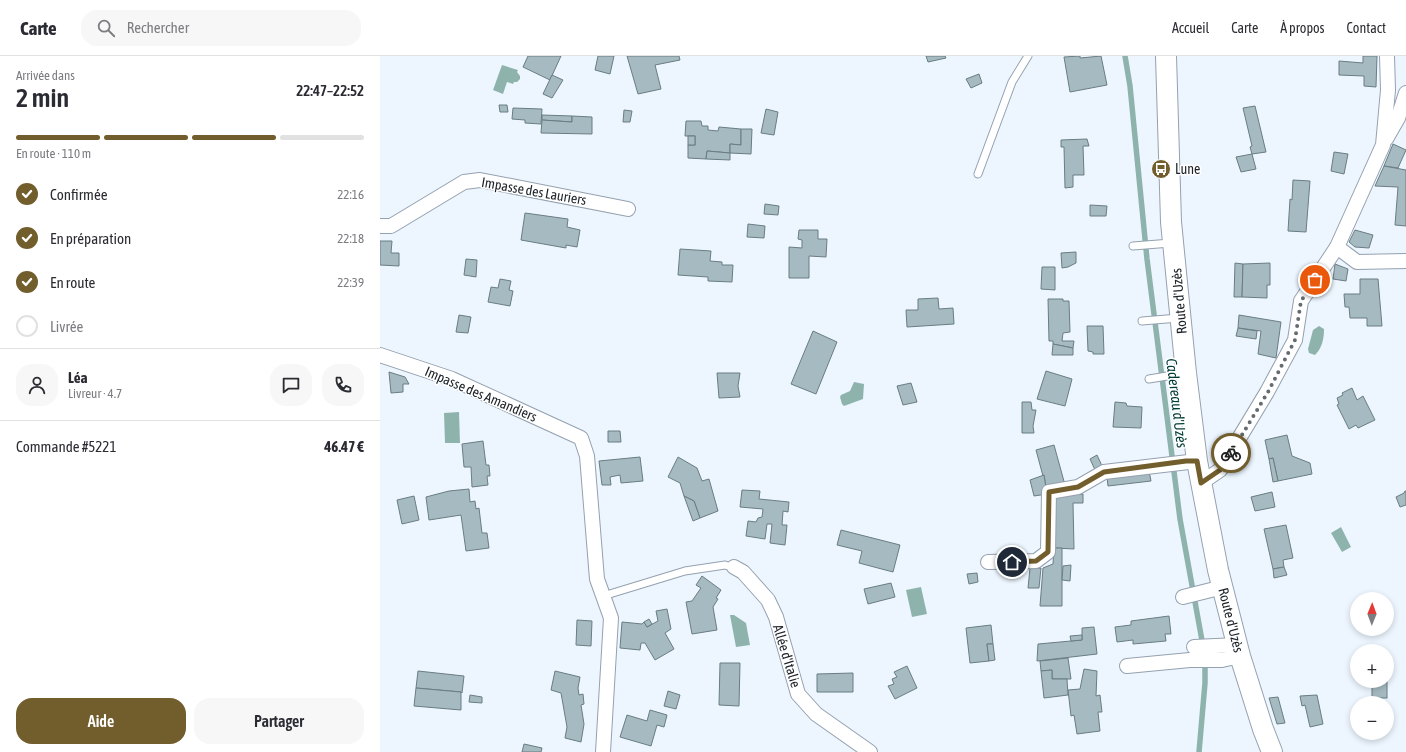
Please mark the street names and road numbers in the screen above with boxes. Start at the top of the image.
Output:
street label: Impasse des Lauriers [480,174,588,208]
street label: Route d'Uzès [1168,267,1190,335]
street label: Impasse des Amandiers [422,363,540,425]
street label: Route d'Uzès [1215,586,1247,654]
street label: Allée d'Italie [770,623,804,689]

